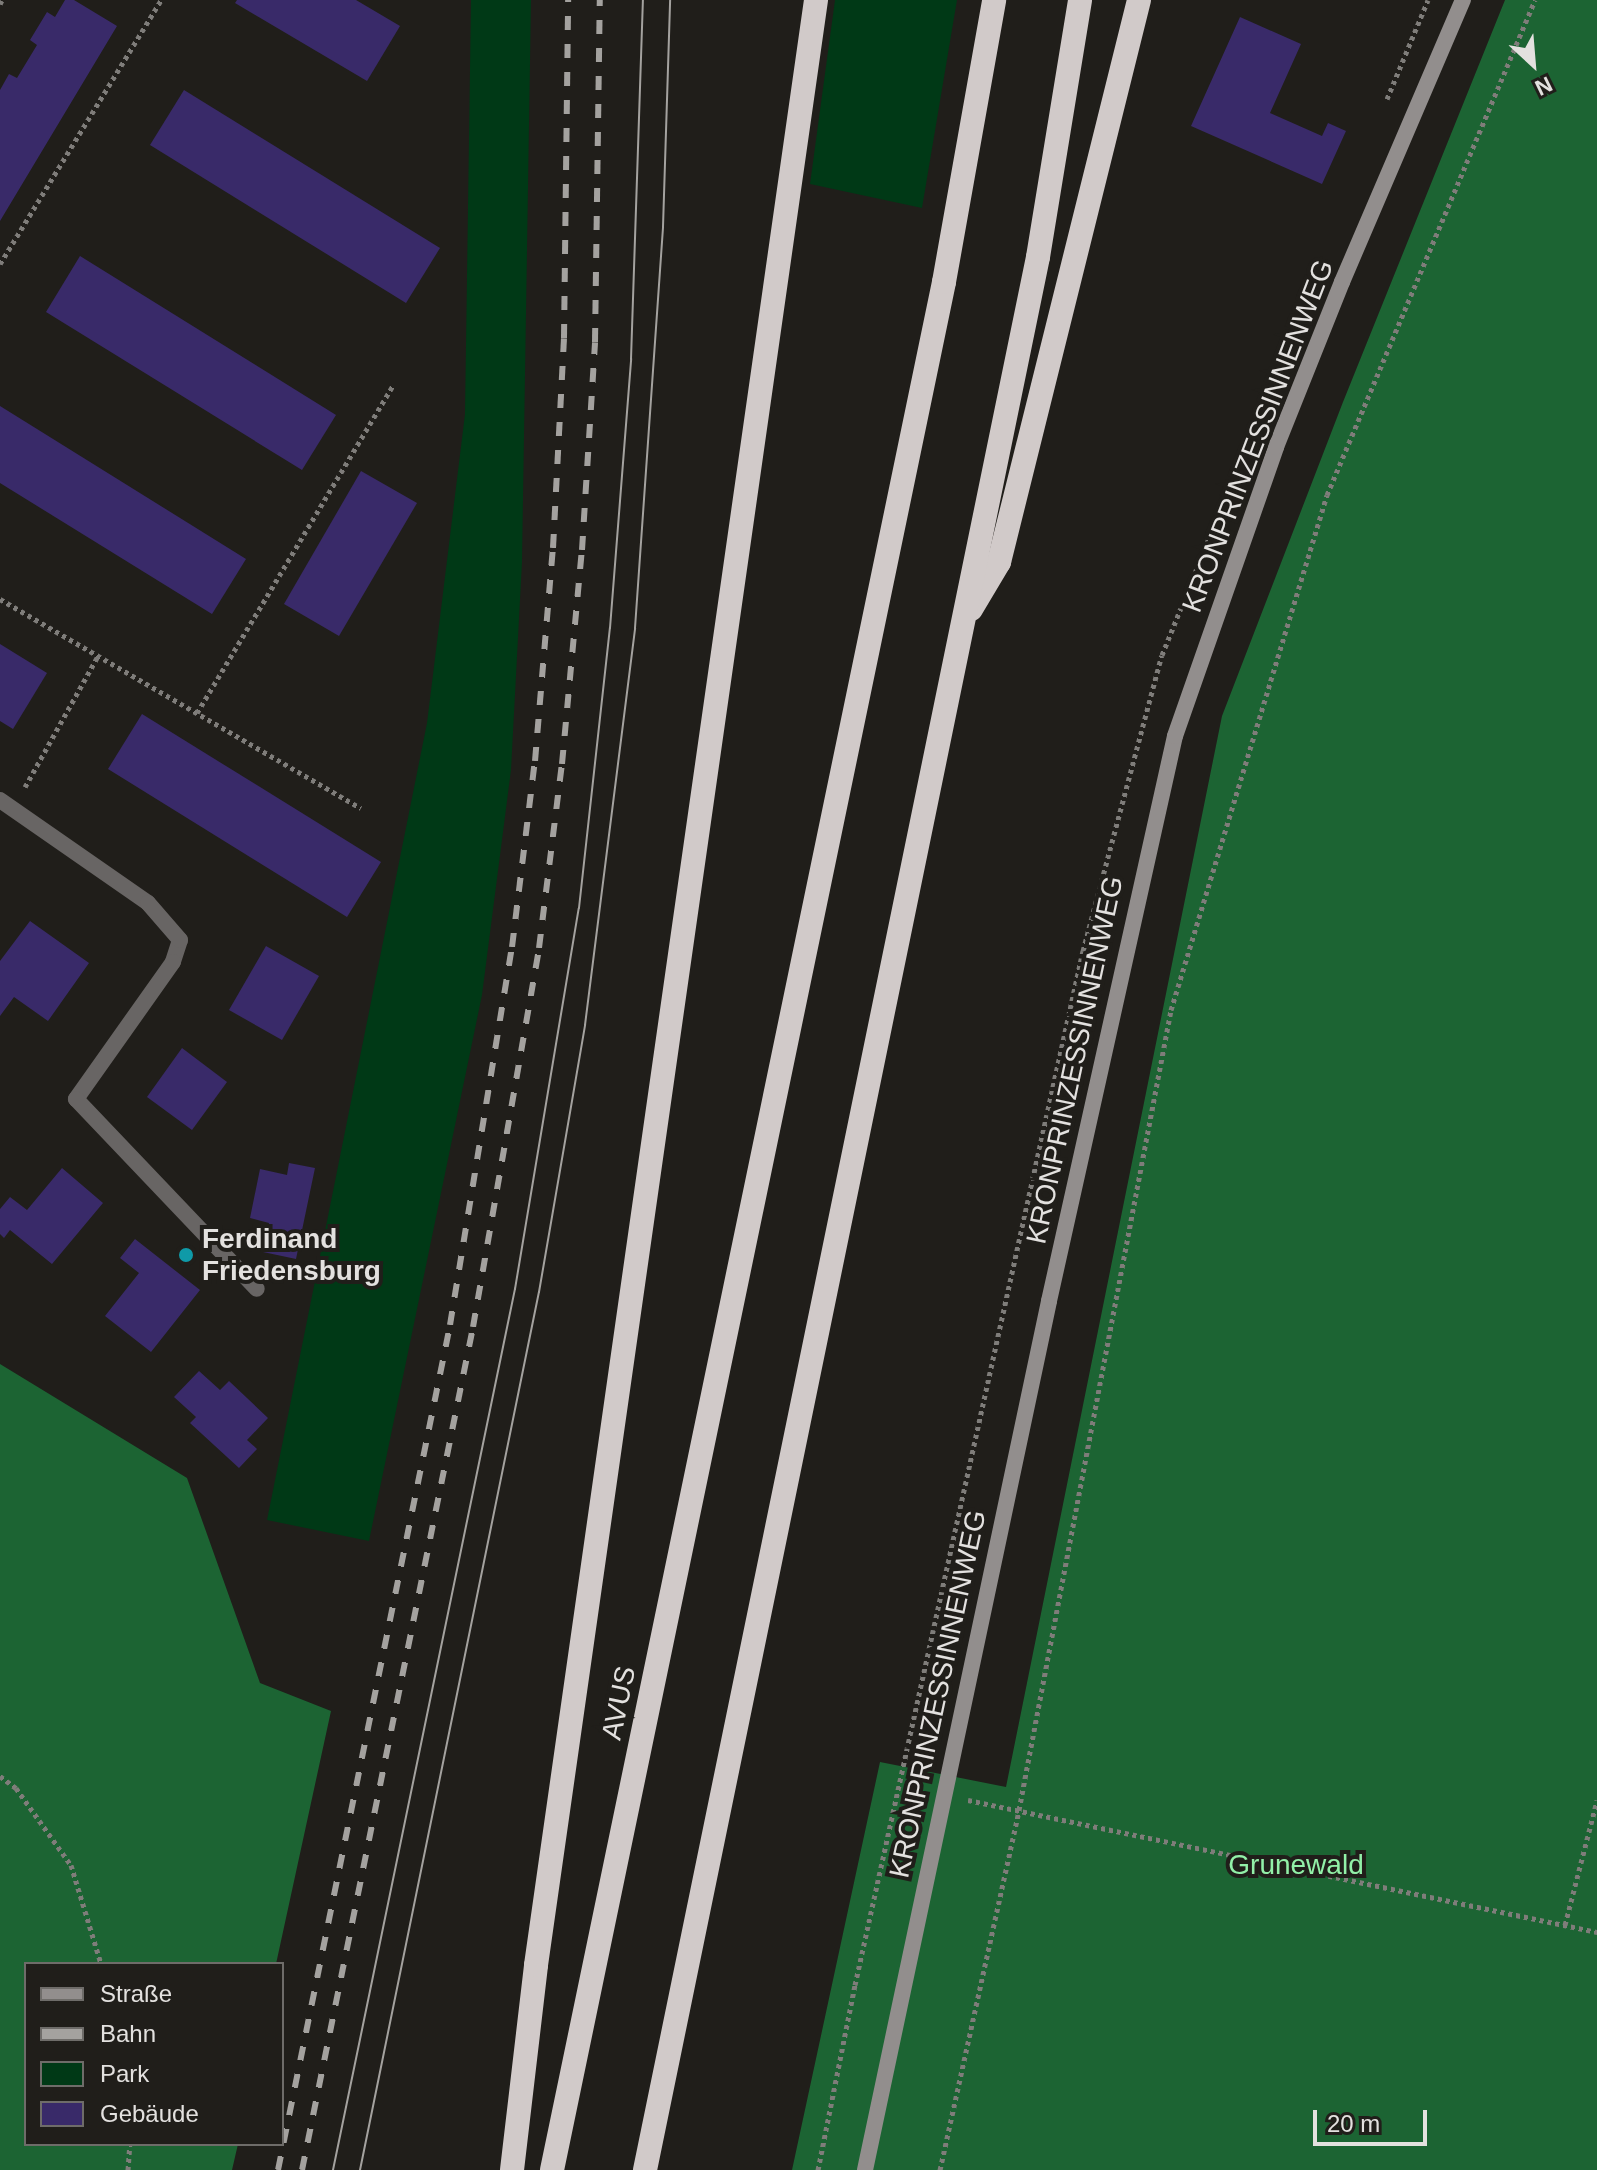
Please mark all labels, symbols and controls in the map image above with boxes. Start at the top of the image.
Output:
north arrow [1493,24,1573,104]
text: N [1531,71,1556,101]
street label: KRONPRINZESSINNENWEG [1175,255,1341,617]
street label: KRONPRINZESSINNENWEG [1020,873,1130,1247]
place label: Ferdinand Friedensburg [202,1222,381,1288]
marker: Ferdinand Friedensburg [177,1246,195,1264]
street label: KRONPRINZESSINNENWEG [883,1507,993,1881]
street label: AVUS [595,1663,643,1743]
park label: Grunewald [1228,1848,1364,1882]
legend [24,1962,284,2146]
text: Straße [100,1980,172,2007]
text: Bahn [100,2020,156,2047]
text: Park [100,2060,149,2087]
scale bar [1317,2094,1431,2144]
text: Gebäude [100,2100,199,2127]
text: 20 m [1327,2110,1380,2137]

